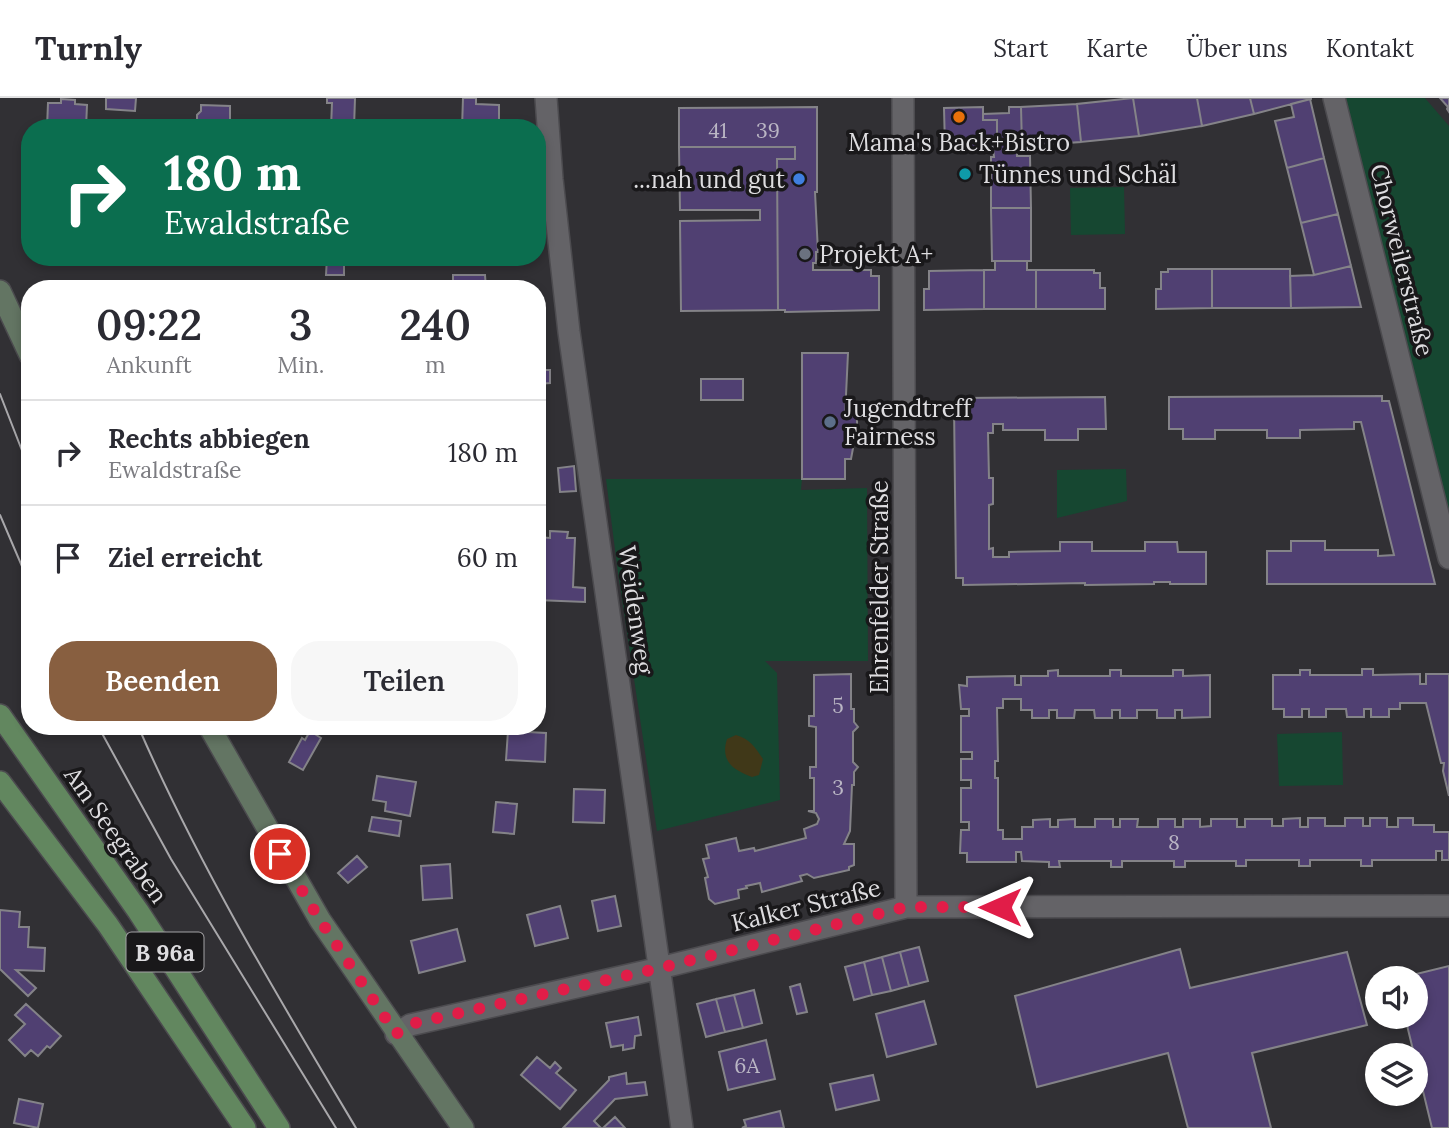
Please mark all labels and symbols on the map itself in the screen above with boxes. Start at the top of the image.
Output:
marker: Mama's Back+Bistro [951,109,967,125]
house number: 41 [708,117,728,144]
house number: 39 [756,117,780,144]
place label: Mama's Back+Bistro [848,127,1070,158]
place label: Tünnes und Schäl [979,159,1177,190]
street label: Chorweilerstraße [1363,161,1441,359]
place label: ...nah und gut [633,164,786,195]
marker: Tünnes und Schäl [957,166,973,182]
marker: ...nah und gut [791,171,807,187]
place label: Projekt A+ [819,239,933,270]
marker: Projekt A+ [797,246,813,262]
place label: Jugendtreff Fairness [843,393,973,452]
marker: Jugendtreff Fairness [822,414,838,430]
street label: Ehrenfelder Straße [864,480,895,694]
street label: Weidenweg [612,544,660,677]
house number: 5 [832,692,844,719]
street label: Am Seegraben [57,760,175,909]
house number: 3 [832,774,844,801]
pin [250,824,310,884]
house number: 8 [1168,829,1180,856]
position arrow [963,870,1037,944]
street label: Kalker Straße [728,872,884,938]
road number: B 96a [127,932,204,972]
house number: 6A [734,1052,760,1079]

